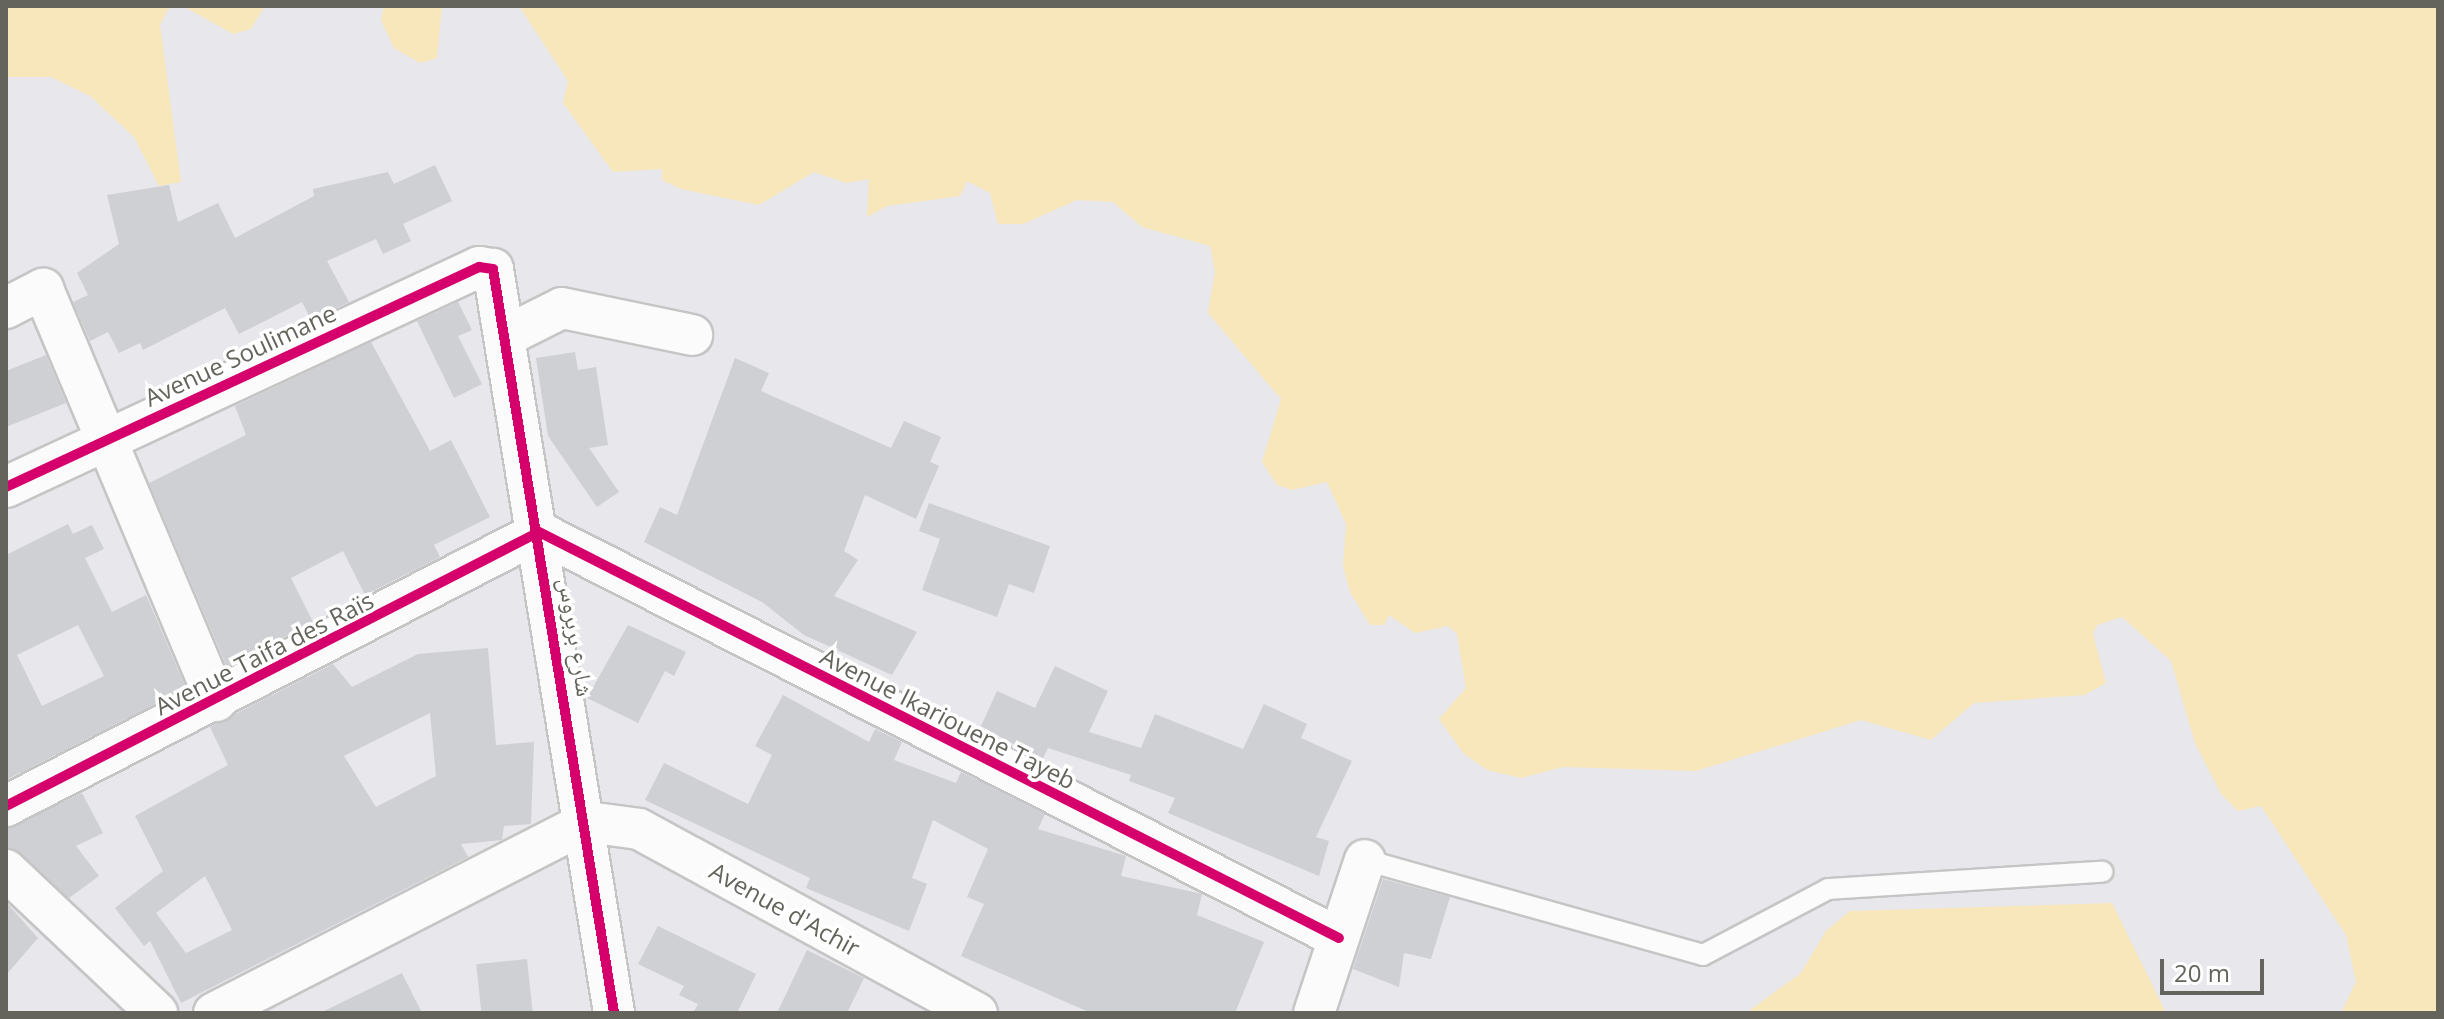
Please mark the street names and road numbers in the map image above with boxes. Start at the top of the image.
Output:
street label: Avenue Soulimane [140,298,340,412]
street label: شارع بربروس [553,575,601,699]
street label: Avenue Taifa des Raïs [150,585,378,721]
street label: Avenue Ikariouene Tayeb [816,641,1080,795]
street label: Avenue d'Achir [705,856,865,962]

